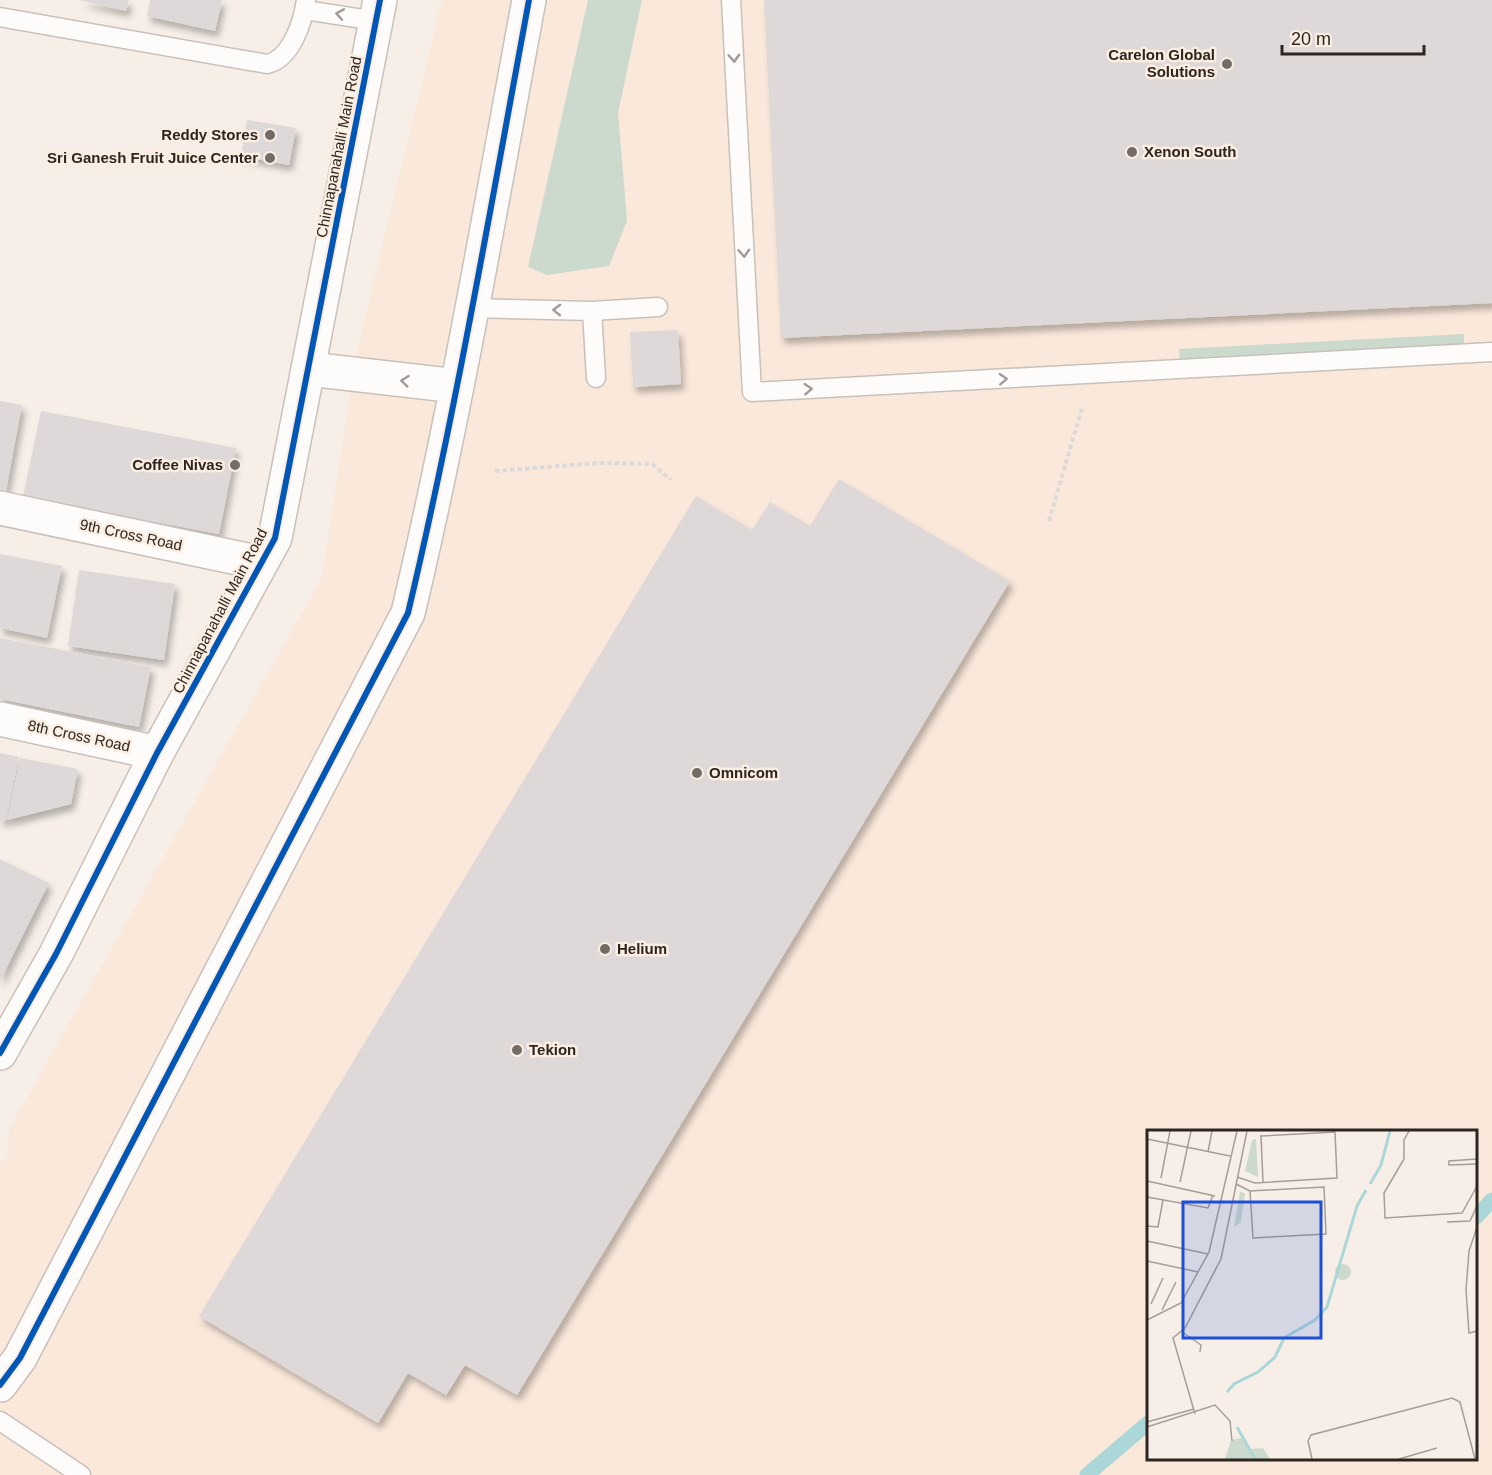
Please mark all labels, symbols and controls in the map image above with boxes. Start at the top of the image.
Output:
one-way arrow [336,8,346,21]
scale bar [1282,18,1424,56]
text: 20 m [1291,29,1331,49]
place label: Carelon Global Solutions [1108,46,1215,80]
one-way arrow [727,54,740,63]
street label: Chinnapanahalli Main Road [313,55,364,239]
marker: Carelon Global Solutions [1220,57,1234,71]
place label: Reddy Stores [161,126,258,143]
marker: Reddy Stores [263,128,277,142]
place label: Xenon South [1144,143,1237,160]
marker: Xenon South [1125,145,1139,159]
place label: Sri Ganesh Fruit Juice Center [47,149,258,166]
marker: Sri Ganesh Fruit Juice Center [263,151,277,165]
one-way arrow [738,249,751,258]
one-way arrow [553,304,562,316]
one-way arrow [998,372,1007,385]
one-way arrow [400,375,409,387]
one-way arrow [803,383,812,396]
place label: Coffee Nivas [132,456,223,473]
marker: Coffee Nivas [228,458,242,472]
street label: 9th Cross Road [78,515,184,554]
street label: Chinnapanahalli Main Road [169,525,270,696]
street label: 8th Cross Road [26,716,132,755]
place label: Omnicom [709,764,778,781]
marker: Omnicom [690,766,704,780]
place label: Helium [617,940,667,957]
marker: Helium [598,942,612,956]
place label: Tekion [529,1041,576,1058]
marker: Tekion [510,1043,524,1057]
inset map [1147,1130,1477,1460]

